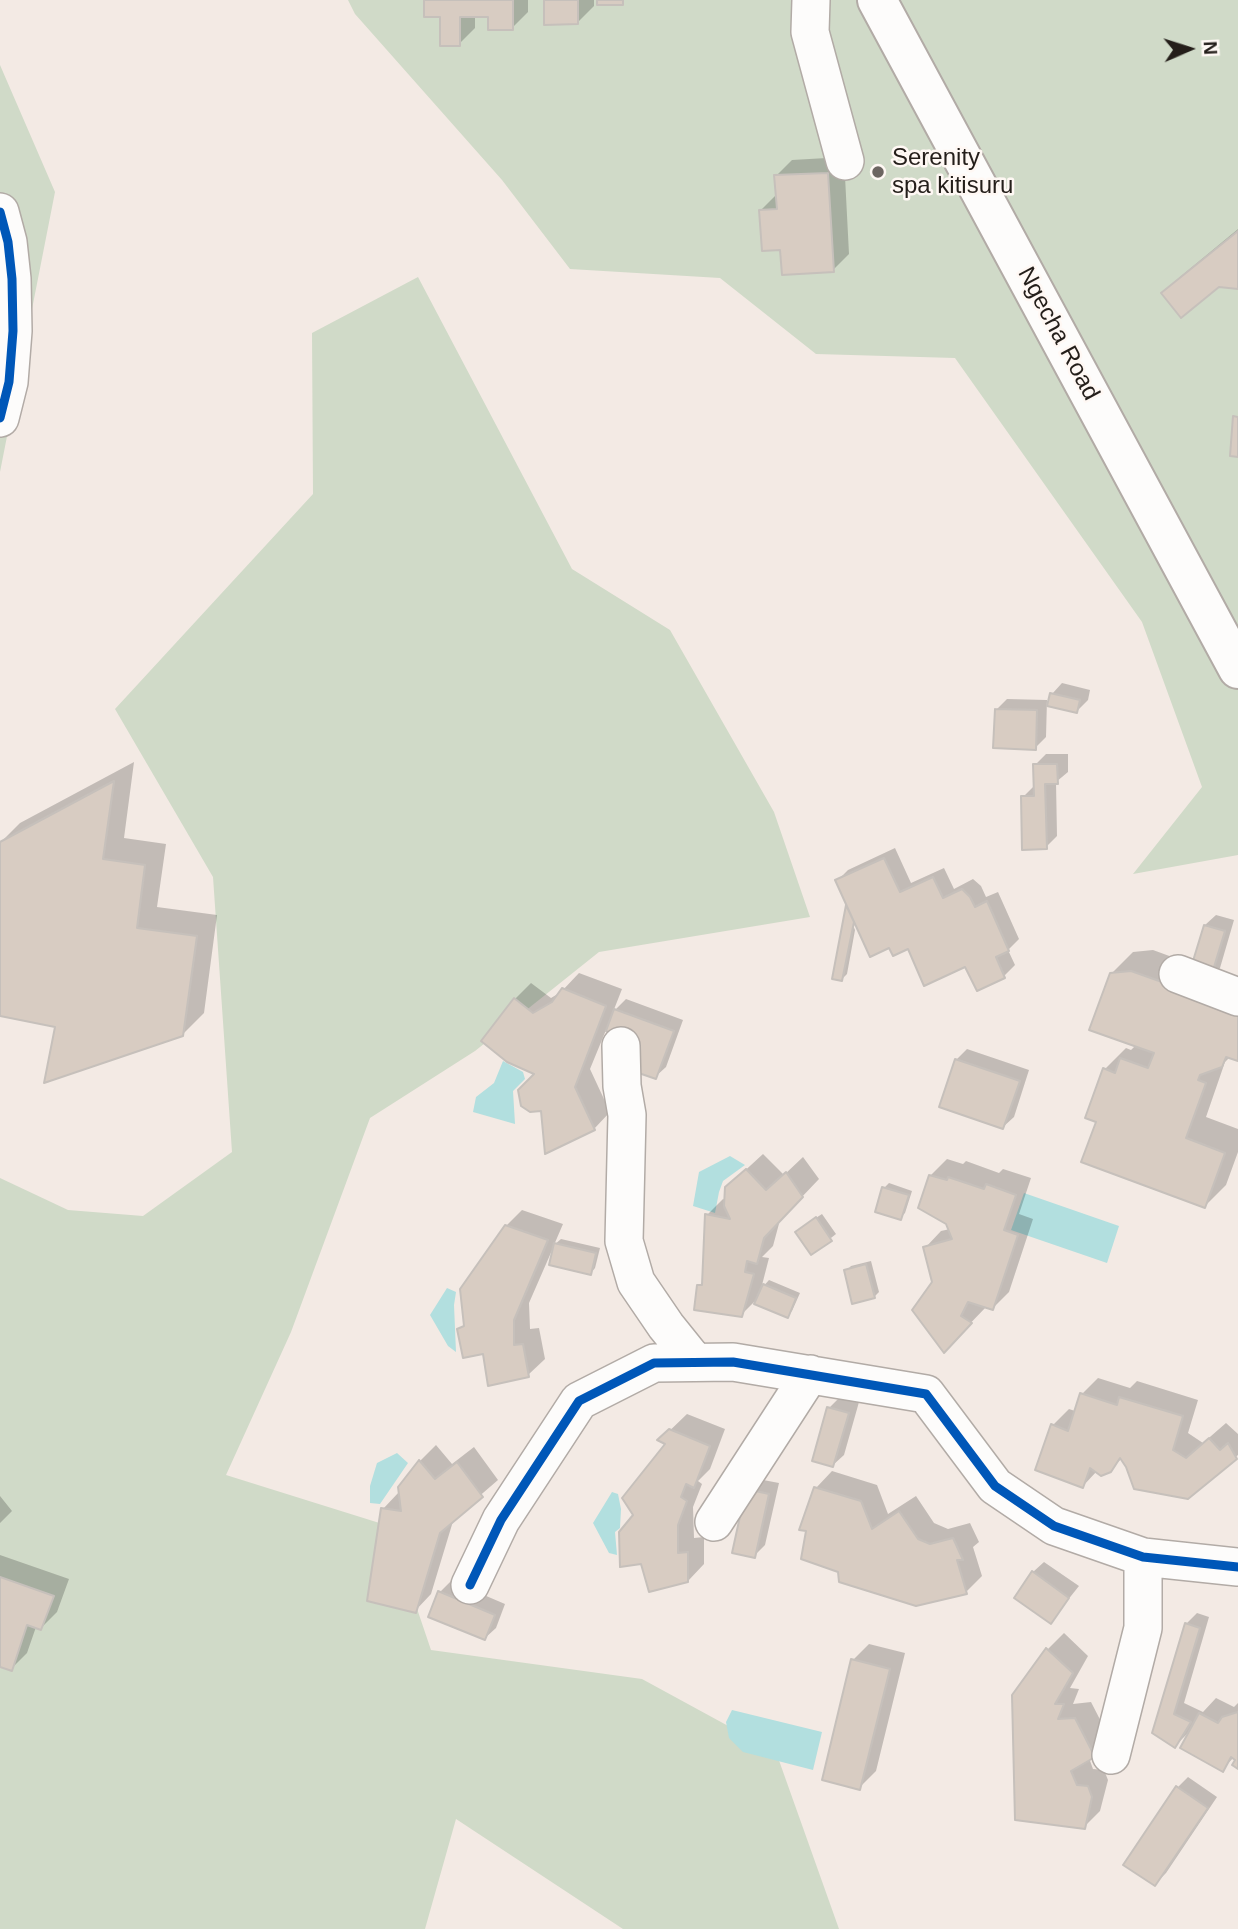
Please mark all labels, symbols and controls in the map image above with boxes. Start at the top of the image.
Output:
north arrow [1154,14,1224,84]
text: N [1200,40,1221,55]
place label: Serenity spa kitisuru [892,144,1013,200]
marker: Serenity spa kitisuru [870,164,886,180]
street label: Ngecha Road [1011,262,1105,406]

